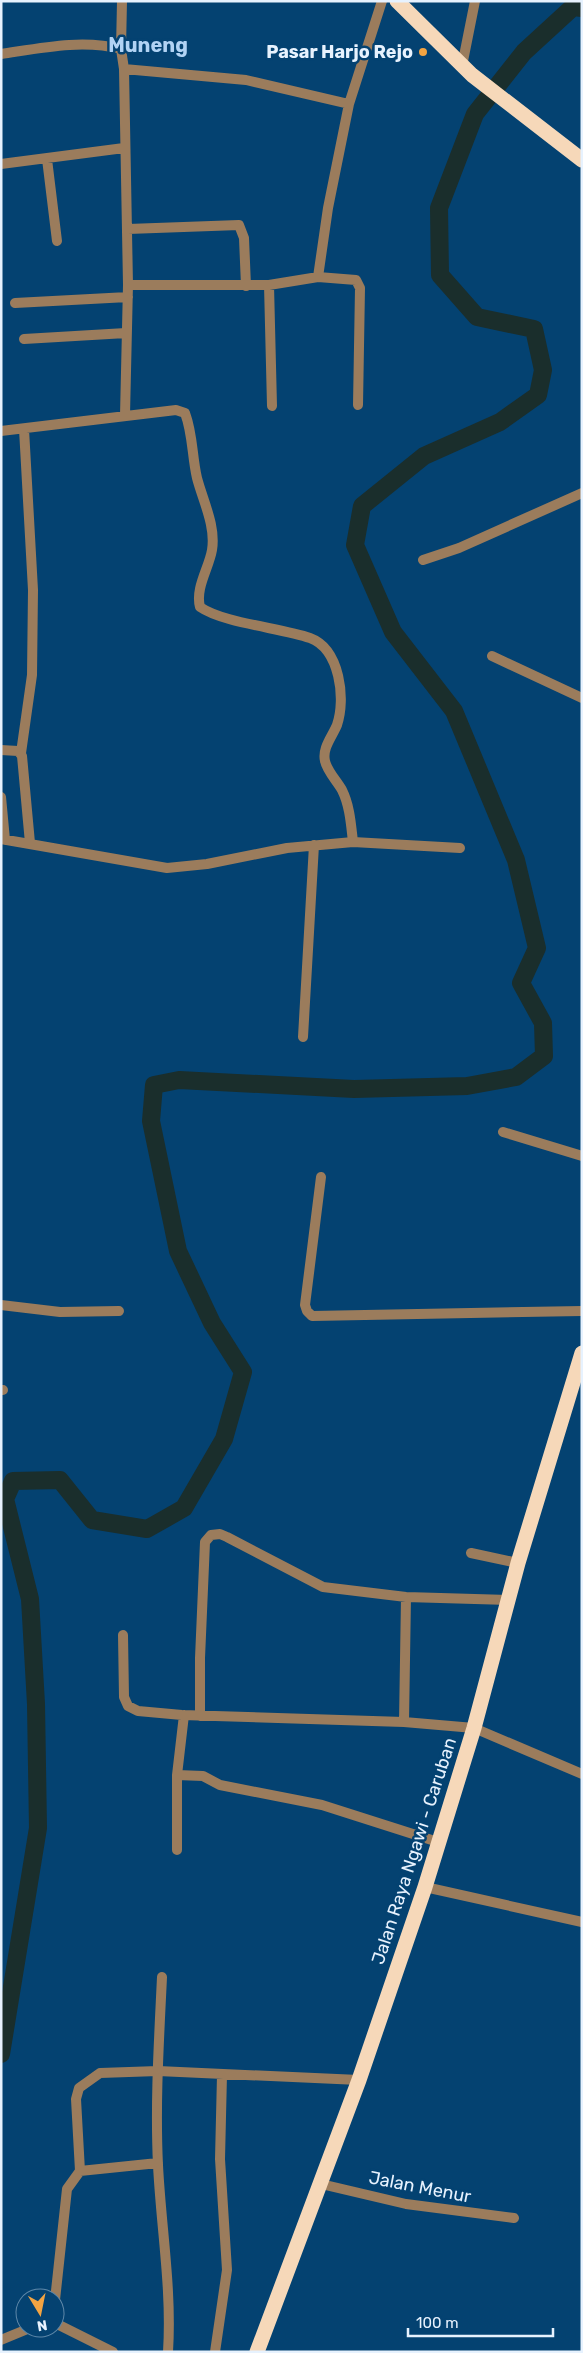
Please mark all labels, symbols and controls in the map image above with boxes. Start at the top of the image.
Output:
district label: Muneng [108,33,188,57]
place label: Pasar Harjo Rejo [266,41,413,63]
marker: Pasar Harjo Rejo [417,46,429,58]
street label: Jalan Raya Ngawi - Caruban [367,1735,461,1967]
street label: Jalan Menur [367,2166,473,2208]
north arrow [15,2288,65,2338]
scale bar [408,2306,553,2338]
text: 100 m [416,2314,458,2332]
text: N [36,2316,49,2335]

